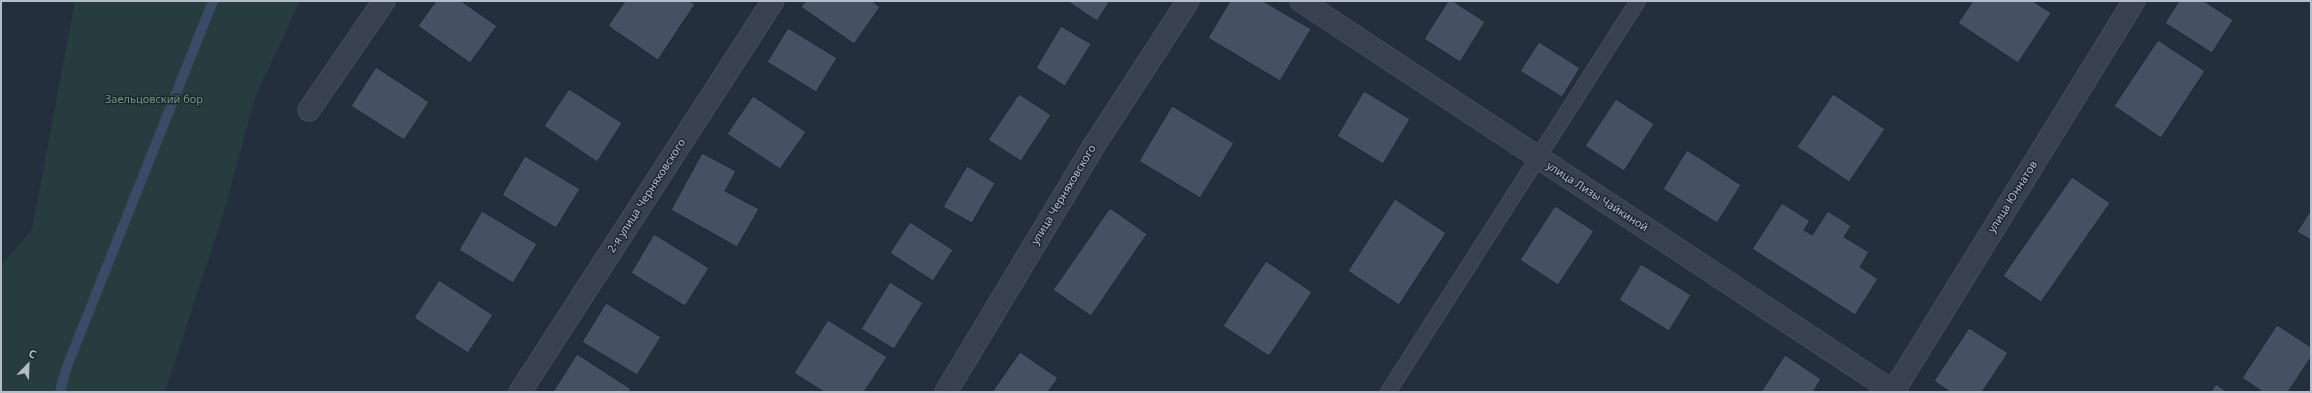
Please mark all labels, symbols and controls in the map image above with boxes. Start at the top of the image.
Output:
park label: Заельцовский бор [105,93,203,107]
street label: 2-я улица Черняховского [605,137,689,255]
street label: улица Черняховского [1029,143,1099,247]
street label: улица Лизы Чайкиной [1544,159,1650,235]
street label: улица Юннатов [1986,159,2040,235]
north arrow [8,345,48,385]
text: С [27,345,39,362]

